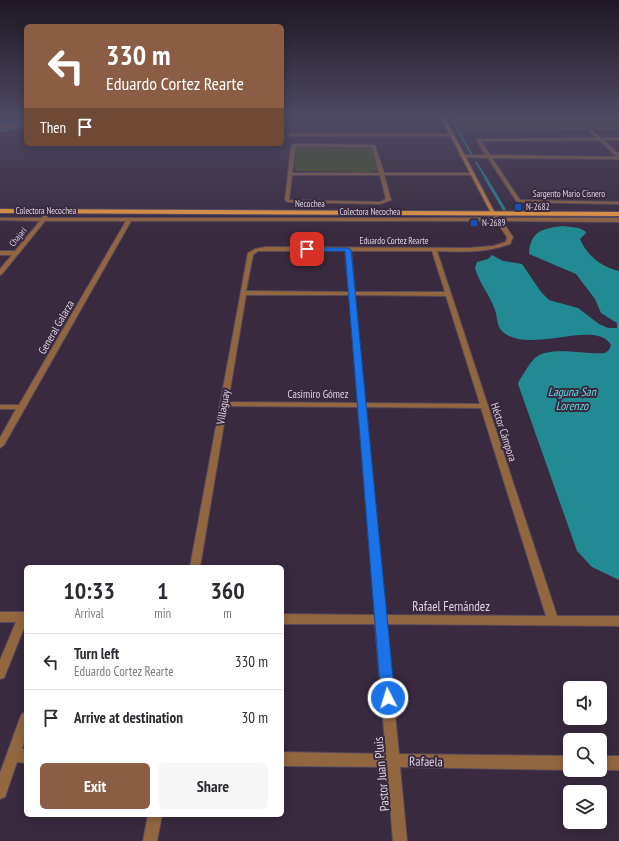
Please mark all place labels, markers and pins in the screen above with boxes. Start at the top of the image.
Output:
place label: N-2682 [526,201,550,212]
marker: N-2682 [513,202,523,212]
place label: N-2689 [482,217,506,228]
marker: N-2689 [469,218,479,228]
pin [290,232,324,266]

